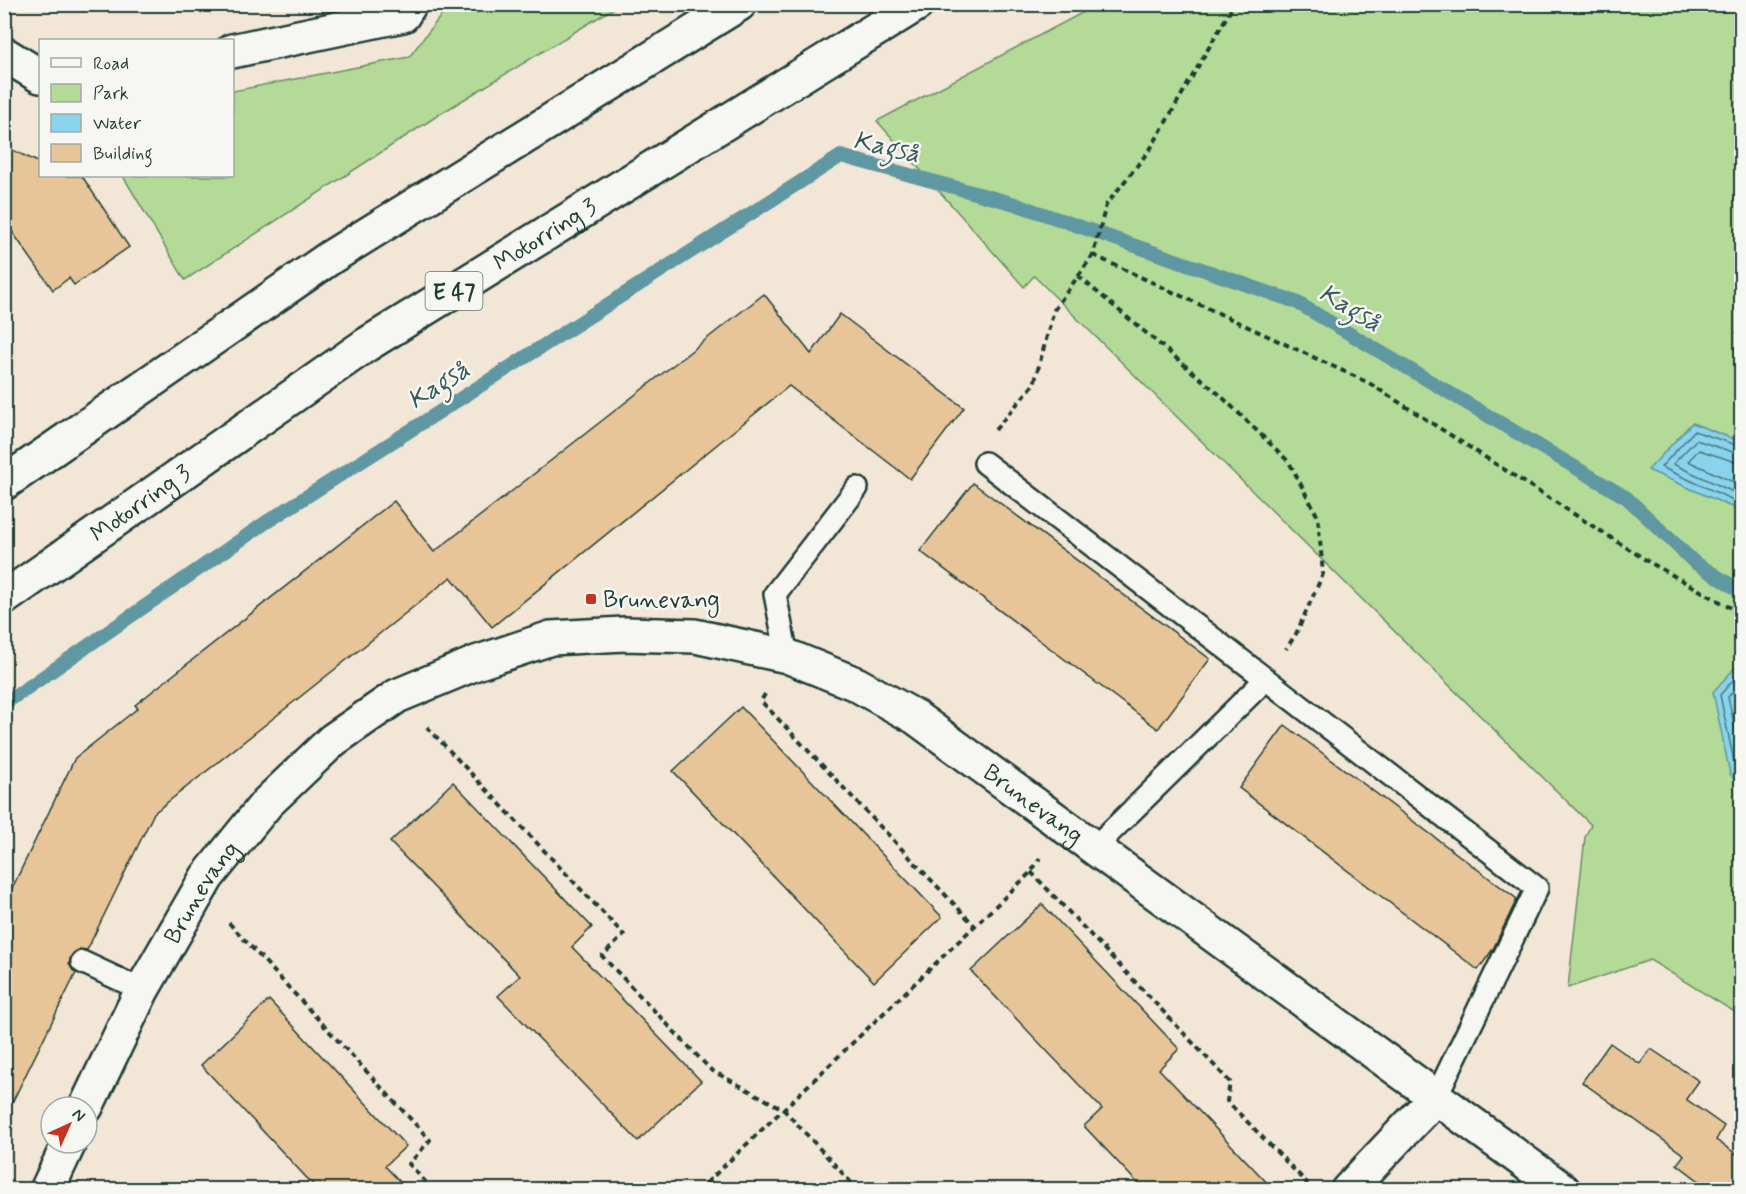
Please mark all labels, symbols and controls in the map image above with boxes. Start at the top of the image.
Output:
legend [39,39,234,177]
text: Road [93,52,129,76]
text: Park [93,82,129,106]
text: Water [93,112,142,136]
water label: Kagså [849,124,923,175]
text: Building [93,142,153,168]
street label: Motorring 3 [488,192,603,279]
road number: E 47 [426,272,482,310]
water label: Kagså [1311,277,1388,343]
water label: Kagså [401,353,478,421]
street label: Motorring 3 [85,458,197,550]
place label: Brunevang [603,585,720,618]
marker: Brunevang [584,592,598,606]
street label: Brunevang [976,758,1089,853]
street label: Brunevang [158,835,248,950]
north arrow [39,1095,99,1155]
text: N [67,1104,90,1127]

